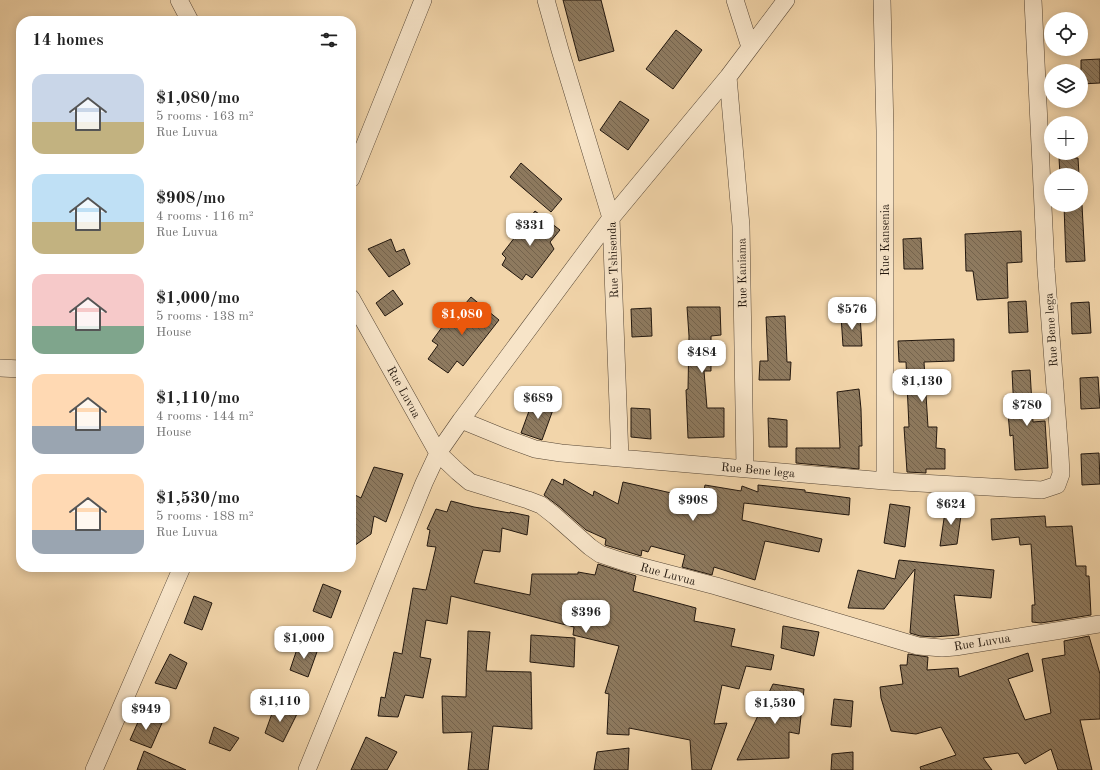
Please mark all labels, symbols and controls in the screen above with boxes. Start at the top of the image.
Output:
map controls [1044,12,1088,212]
button: locate [1044,12,1088,56]
icon: filters [318,29,340,51]
text: 14 homes [32,32,104,49]
button: layers [1044,64,1088,108]
icon: home [64,90,112,138]
text: $1,080/mo [156,90,240,107]
text: 5 rooms · 163 m² [156,110,254,123]
button: + [1044,116,1088,160]
text: Rue Luvua [156,126,218,139]
button: − [1044,168,1088,212]
icon: home [64,190,112,238]
text: $908/mo [156,190,225,207]
street label: Rue Kansenia [880,204,892,276]
text: 4 rooms · 116 m² [156,210,254,223]
pin: $331 [506,213,554,247]
text: $331 [515,219,545,232]
street label: Rue Tshisenda [607,221,621,299]
text: Rue Luvua [156,226,218,239]
street label: Rue Kaniama [736,238,750,308]
icon: home [64,290,112,338]
text: $1,000/mo [156,290,240,307]
street label: Rue Bene lega [1043,292,1061,367]
pin: $576 [828,297,876,331]
pin: $1,080 [429,302,495,336]
text: $576 [837,303,867,316]
text: $1,080 [441,308,483,321]
text: 5 rooms · 138 m² [156,310,254,323]
text: House [156,326,191,339]
pin: $484 [678,340,726,374]
text: $484 [687,346,717,359]
street label: Rue Luvua [384,365,422,420]
pin: $1,130 [889,369,955,403]
text: $1,130 [901,375,943,388]
pin: $689 [514,386,562,420]
icon: home [64,390,112,438]
text: $1,110/mo [156,390,240,407]
text: $689 [523,392,553,405]
pin: $780 [1003,393,1051,427]
text: $780 [1012,399,1042,412]
text: 4 rooms · 144 m² [156,410,254,423]
text: House [156,426,191,439]
street label: Rue Bene lega [720,462,795,480]
pin: $908 [669,488,717,522]
icon: home [64,490,112,538]
text: $1,530/mo [156,490,240,507]
pin: $624 [927,492,975,526]
text: $908 [678,494,708,507]
text: $624 [936,498,966,511]
text: 5 rooms · 188 m² [156,510,254,523]
text: Rue Luvua [156,526,218,539]
street label: Rue Luvua [639,562,697,588]
pin: $396 [562,600,610,634]
text: $396 [571,606,601,619]
pin: $1,000 [271,626,337,660]
text: $1,000 [283,632,325,645]
street label: Rue Luvua [953,633,1011,653]
pin: $1,110 [247,689,313,723]
pin: $1,530 [742,691,808,725]
text: $1,110 [259,695,301,708]
pin: $949 [122,697,170,731]
text: $1,530 [754,697,796,710]
text: $949 [131,703,161,716]

